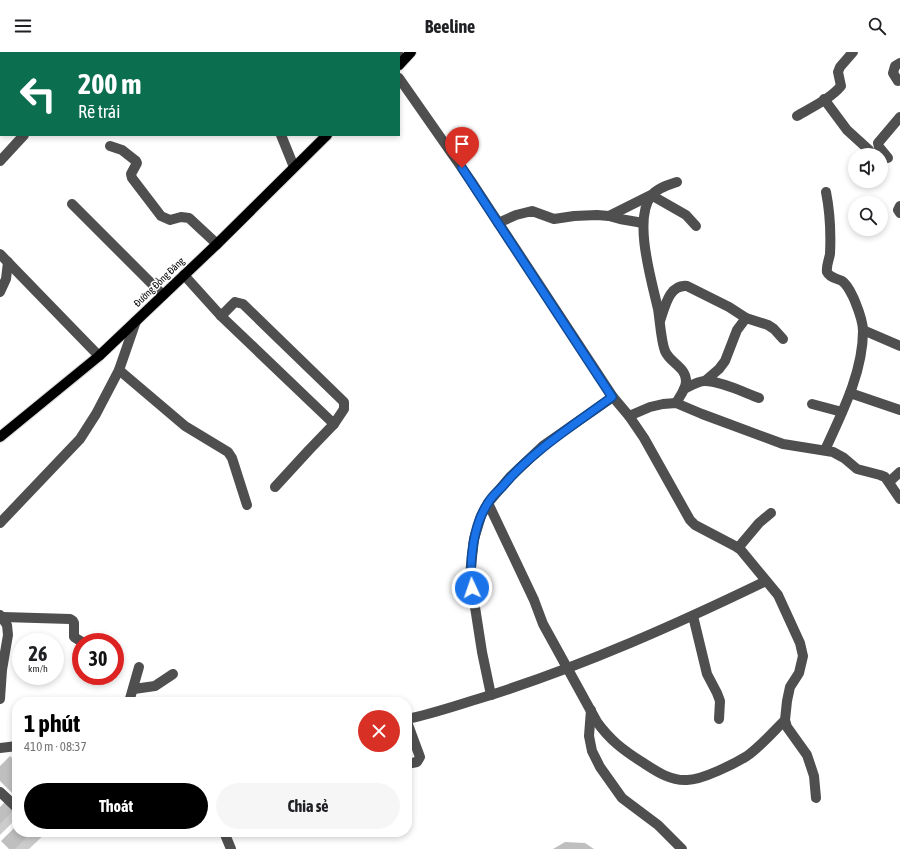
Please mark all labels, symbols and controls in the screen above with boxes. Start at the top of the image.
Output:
icon: menu [12,15,34,37]
icon: search [866,15,888,37]
text: Beeline [425,16,475,37]
icon: left [12,68,64,120]
text: 200 m [78,68,141,100]
text: Rẽ trái [78,101,120,122]
pin [445,127,479,168]
icon: arrive [451,133,473,155]
map controls [848,148,888,236]
button: sound [848,148,888,188]
button: search [848,196,888,236]
street label: Đường Đồng Đăng [131,255,187,309]
position arrow [451,567,493,609]
speed limit sign: 30 [72,633,124,685]
text: 26 [29,642,47,665]
text: km/h [28,663,48,674]
text: 1 phút [24,710,80,737]
button: close [358,710,400,752]
text: 410 m · 08:37 [24,739,87,754]
button: Thoát [24,783,208,829]
button: Chia sẻ [216,783,400,829]

